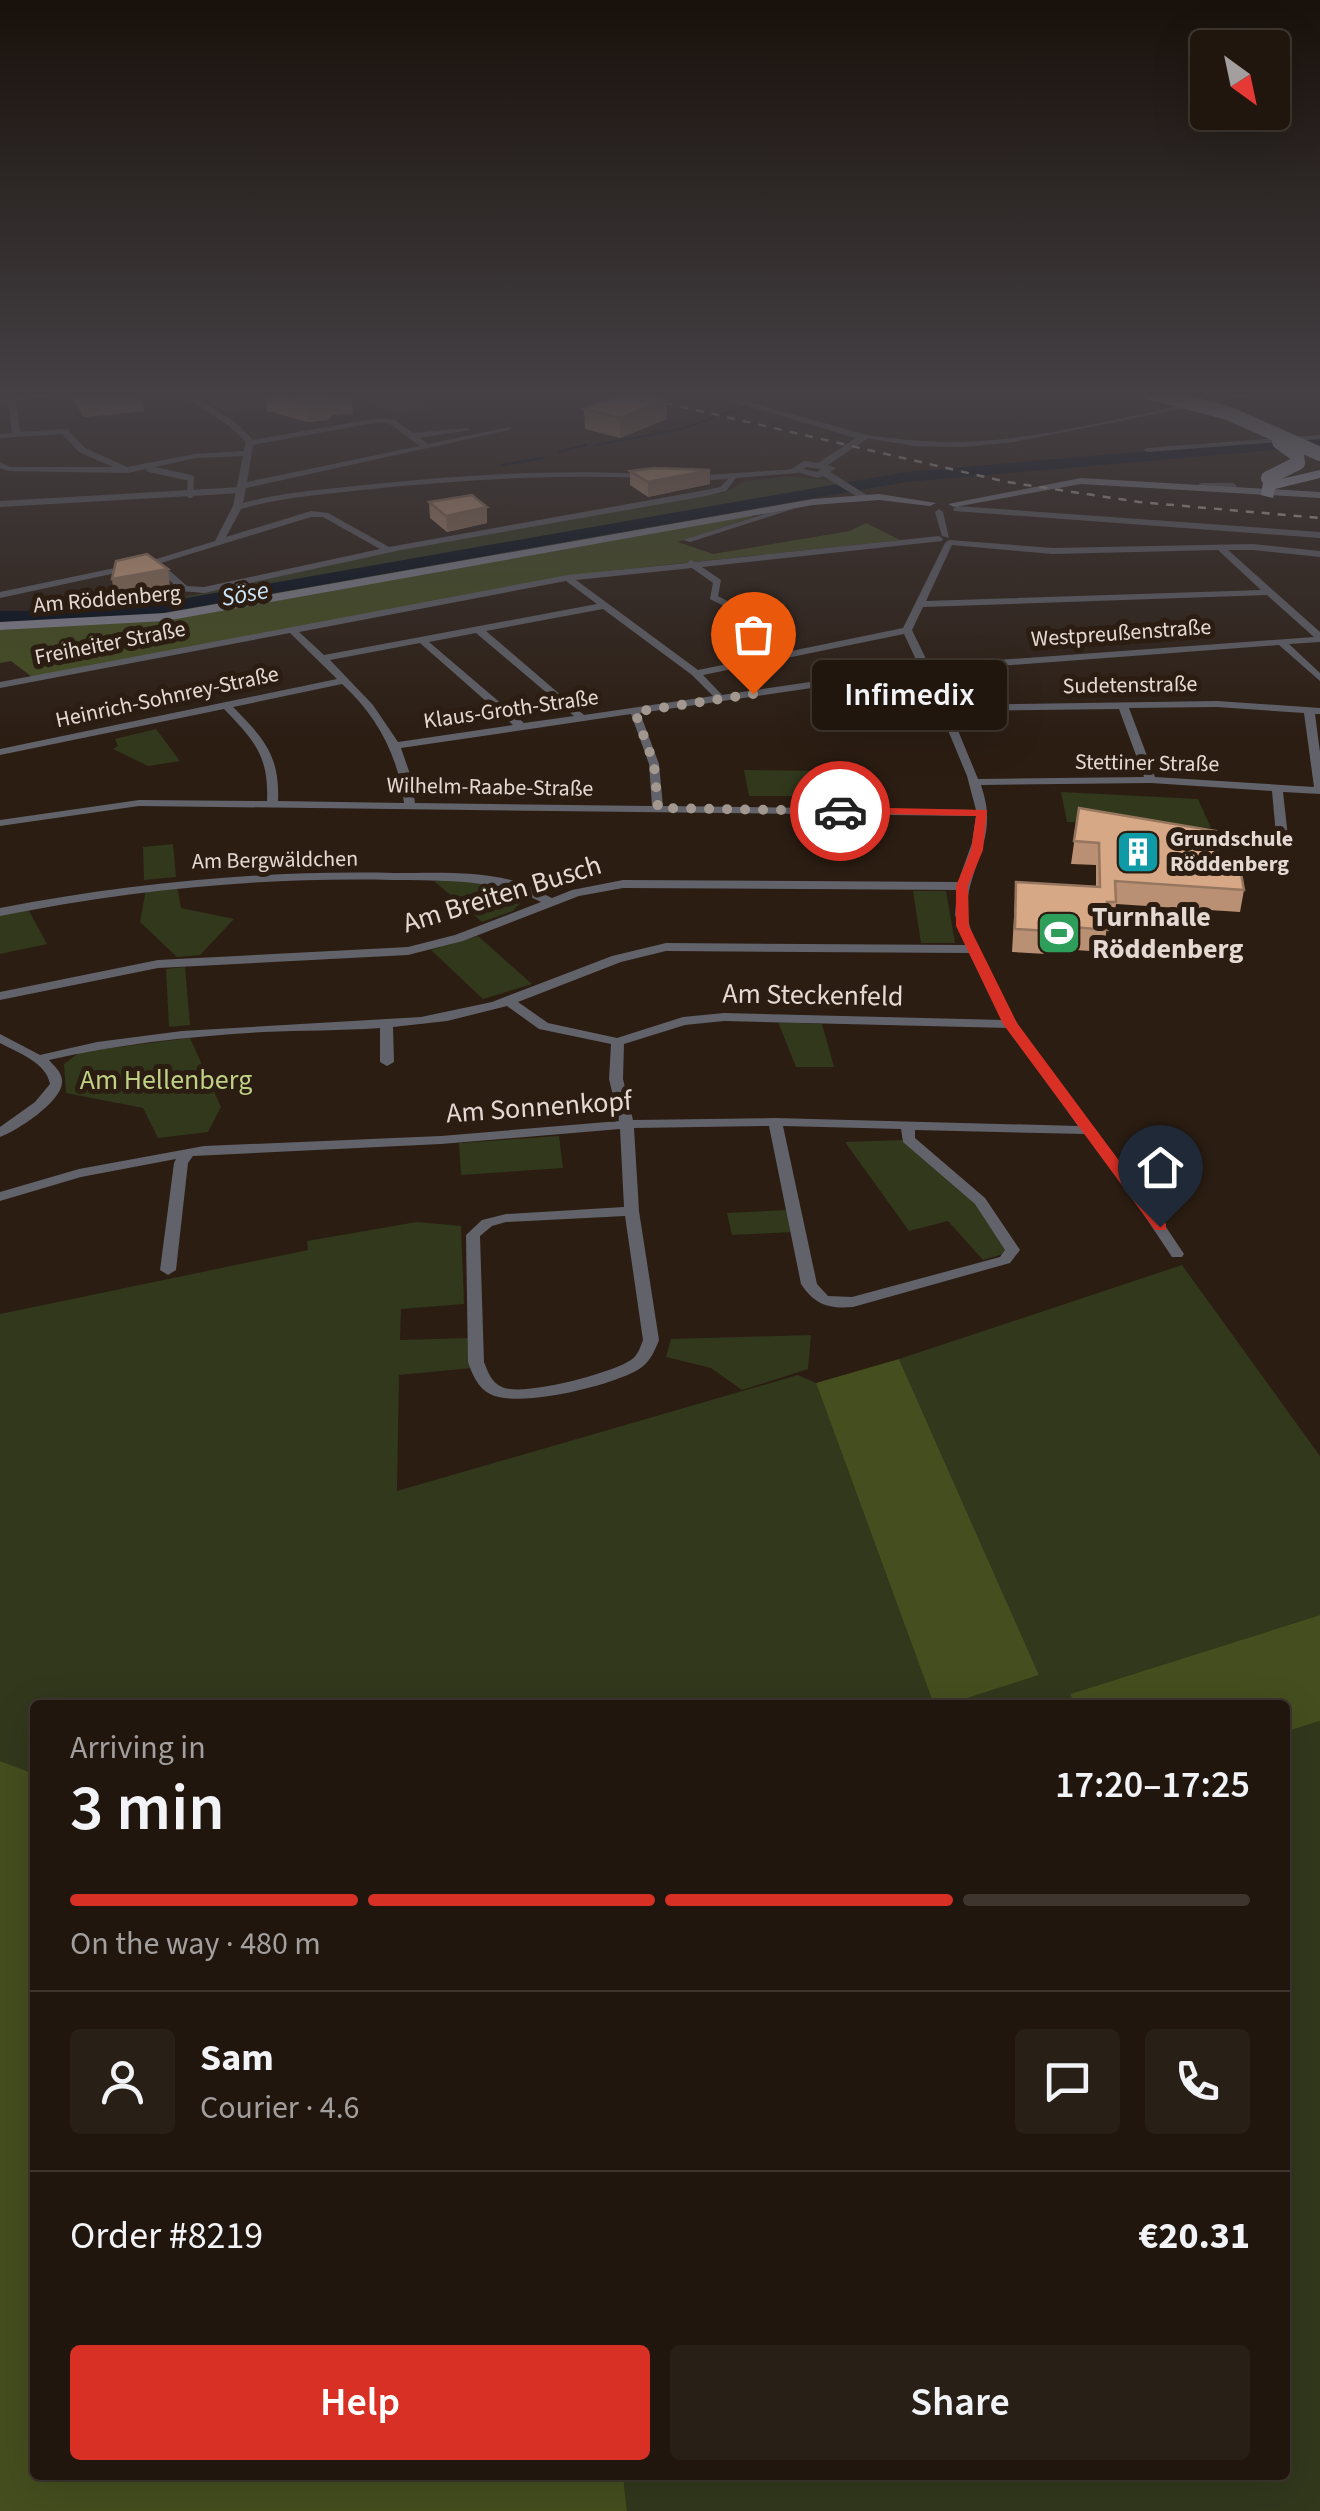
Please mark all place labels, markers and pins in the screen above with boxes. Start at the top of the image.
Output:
pin [711,592,796,695]
callout: Infimedix [813,659,1008,729]
place label: Grundschule Röddenberg [1170,823,1293,880]
building icon: Grundschule Röddenberg [1115,829,1161,875]
place label: Turnhalle Röddenberg [1092,897,1243,969]
sports icon: Turnhalle Röddenberg [1036,910,1082,956]
pin [1118,1125,1203,1228]

